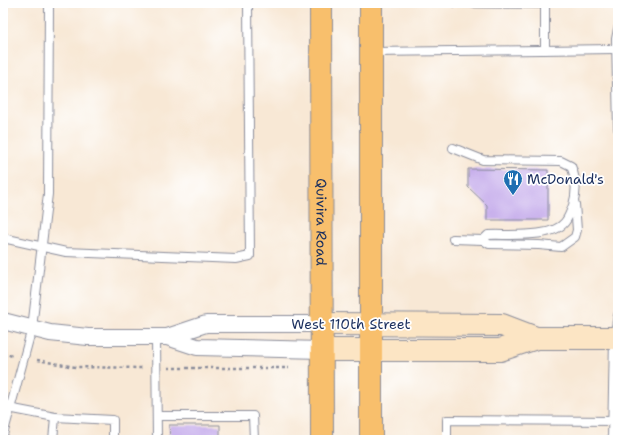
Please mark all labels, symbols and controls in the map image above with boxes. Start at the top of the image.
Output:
restaurant icon: McDonald's [502,168,524,196]
place label: McDonald's [527,170,604,188]
street label: Quivira Road [312,178,331,266]
street label: West 110th Street [291,315,411,333]

